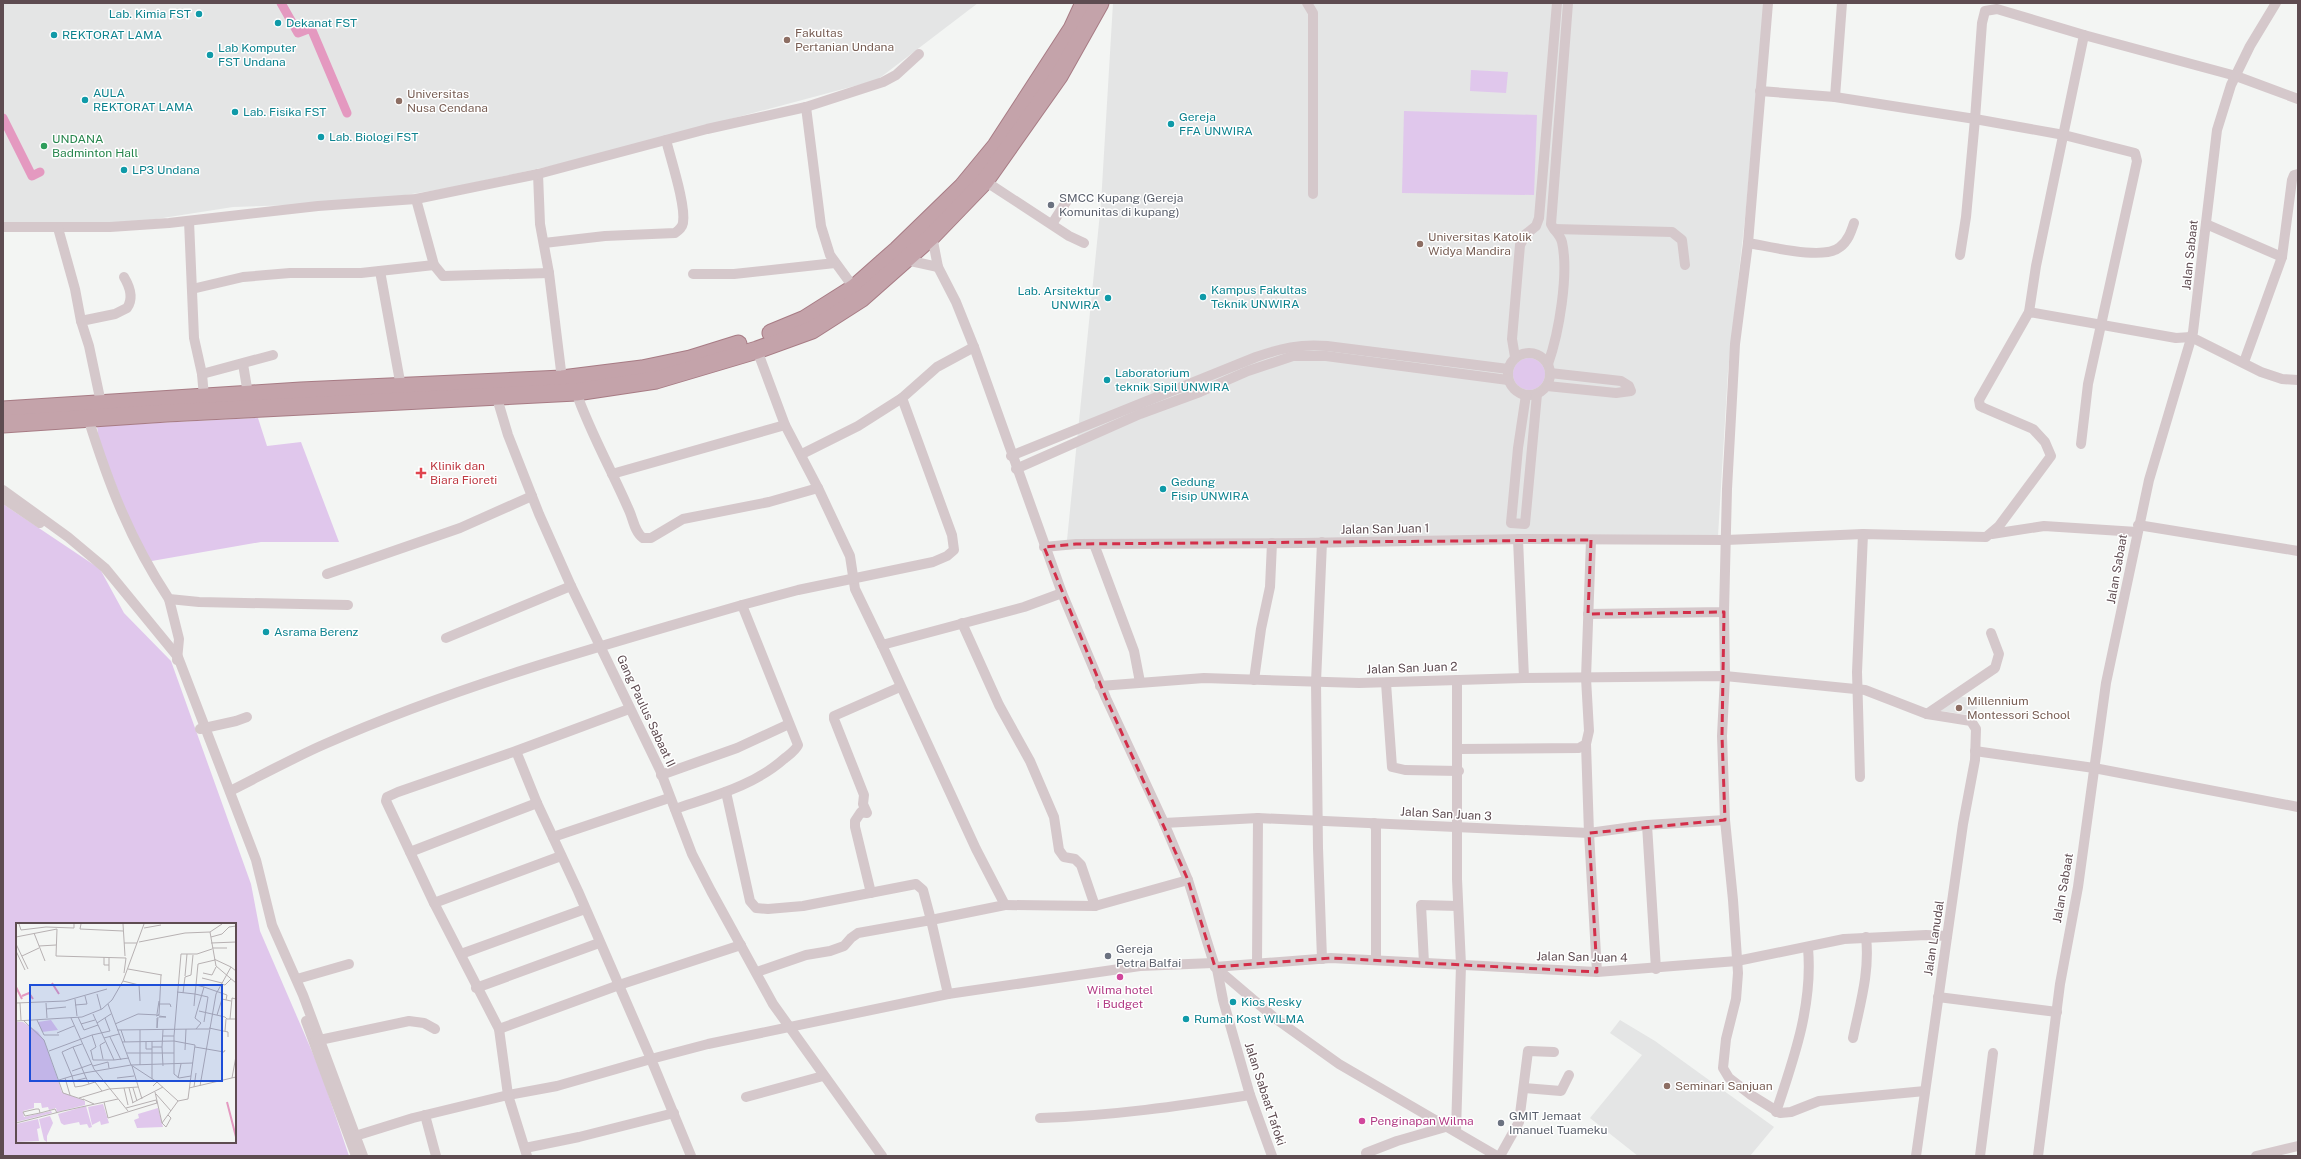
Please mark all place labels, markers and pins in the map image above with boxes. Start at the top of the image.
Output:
place label: Lab. Kimia FST [109,7,191,21]
marker: Lab. Kimia FST [194,9,204,19]
place label: Dekanat FST [286,16,357,30]
marker: Dekanat FST [273,18,283,28]
place label: Fakultas Pertanian Undana [795,26,894,54]
place label: REKTORAT LAMA [62,28,163,42]
marker: REKTORAT LAMA [49,30,59,40]
marker: Fakultas Pertanian Undana [782,35,792,45]
place label: Lab Komputer FST Undana [218,41,297,69]
marker: Lab Komputer FST Undana [205,50,215,60]
place label: AULA REKTORAT LAMA [93,86,194,114]
place label: Universitas Nusa Cendana [407,87,488,115]
marker: AULA REKTORAT LAMA [80,95,90,105]
marker: Universitas Nusa Cendana [394,96,404,106]
place label: Lab. Fisika FST [243,105,326,119]
marker: Lab. Fisika FST [230,107,240,117]
place label: Gereja FFA UNWIRA [1179,110,1253,138]
marker: Gereja FFA UNWIRA [1166,119,1176,129]
place label: Lab. Biologi FST [329,130,418,144]
place label: UNDANA Badminton Hall [52,132,138,160]
marker: Lab. Biologi FST [316,132,326,142]
marker: UNDANA Badminton Hall [39,141,49,151]
place label: LP3 Undana [132,163,200,177]
marker: LP3 Undana [119,165,129,175]
place label: SMCC Kupang (Gereja Komunitas di kupang) [1059,191,1183,219]
marker: SMCC Kupang (Gereja Komunitas di kupang) [1046,200,1056,210]
place label: Universitas Katolik Widya Mandira [1428,230,1532,258]
marker: Universitas Katolik Widya Mandira [1415,239,1425,249]
place label: Kampus Fakultas Teknik UNWIRA [1211,283,1307,311]
place label: Lab. Arsitektur UNWIRA [1018,284,1100,312]
marker: Kampus Fakultas Teknik UNWIRA [1198,292,1208,302]
marker: Lab. Arsitektur UNWIRA [1103,293,1113,303]
place label: Laboratorium teknik Sipil UNWIRA [1115,366,1230,394]
marker: Laboratorium teknik Sipil UNWIRA [1102,375,1112,385]
place label: Klinik dan Biara Fioreti [430,459,497,487]
marker: Klinik dan Biara Fioreti [415,467,427,479]
place label: Gedung Fisip UNWIRA [1171,475,1250,503]
marker: Gedung Fisip UNWIRA [1158,484,1168,494]
place label: Asrama Berenz [274,625,359,639]
marker: Asrama Berenz [261,627,271,637]
place label: Millennium Montessori School [1967,694,2071,722]
marker: Millennium Montessori School [1954,703,1964,713]
place label: Gereja Petra Balfai [1116,942,1181,970]
marker: Gereja Petra Balfai [1103,951,1113,961]
marker: Wilma hotel i Budget [1115,972,1125,982]
place label: Wilma hotel i Budget [1087,983,1154,1011]
place label: Kios Resky [1241,995,1302,1009]
marker: Kios Resky [1228,997,1238,1007]
place label: Rumah Kost WILMA [1194,1012,1305,1026]
marker: Rumah Kost WILMA [1181,1014,1191,1024]
place label: Seminari Sanjuan [1675,1079,1773,1093]
marker: Seminari Sanjuan [1662,1081,1672,1091]
place label: GMIT Jemaat Imanuel Tuameku [1509,1109,1607,1137]
place label: Penginapan Wilma [1370,1114,1474,1128]
marker: Penginapan Wilma [1357,1116,1367,1126]
marker: GMIT Jemaat Imanuel Tuameku [1496,1118,1506,1128]

